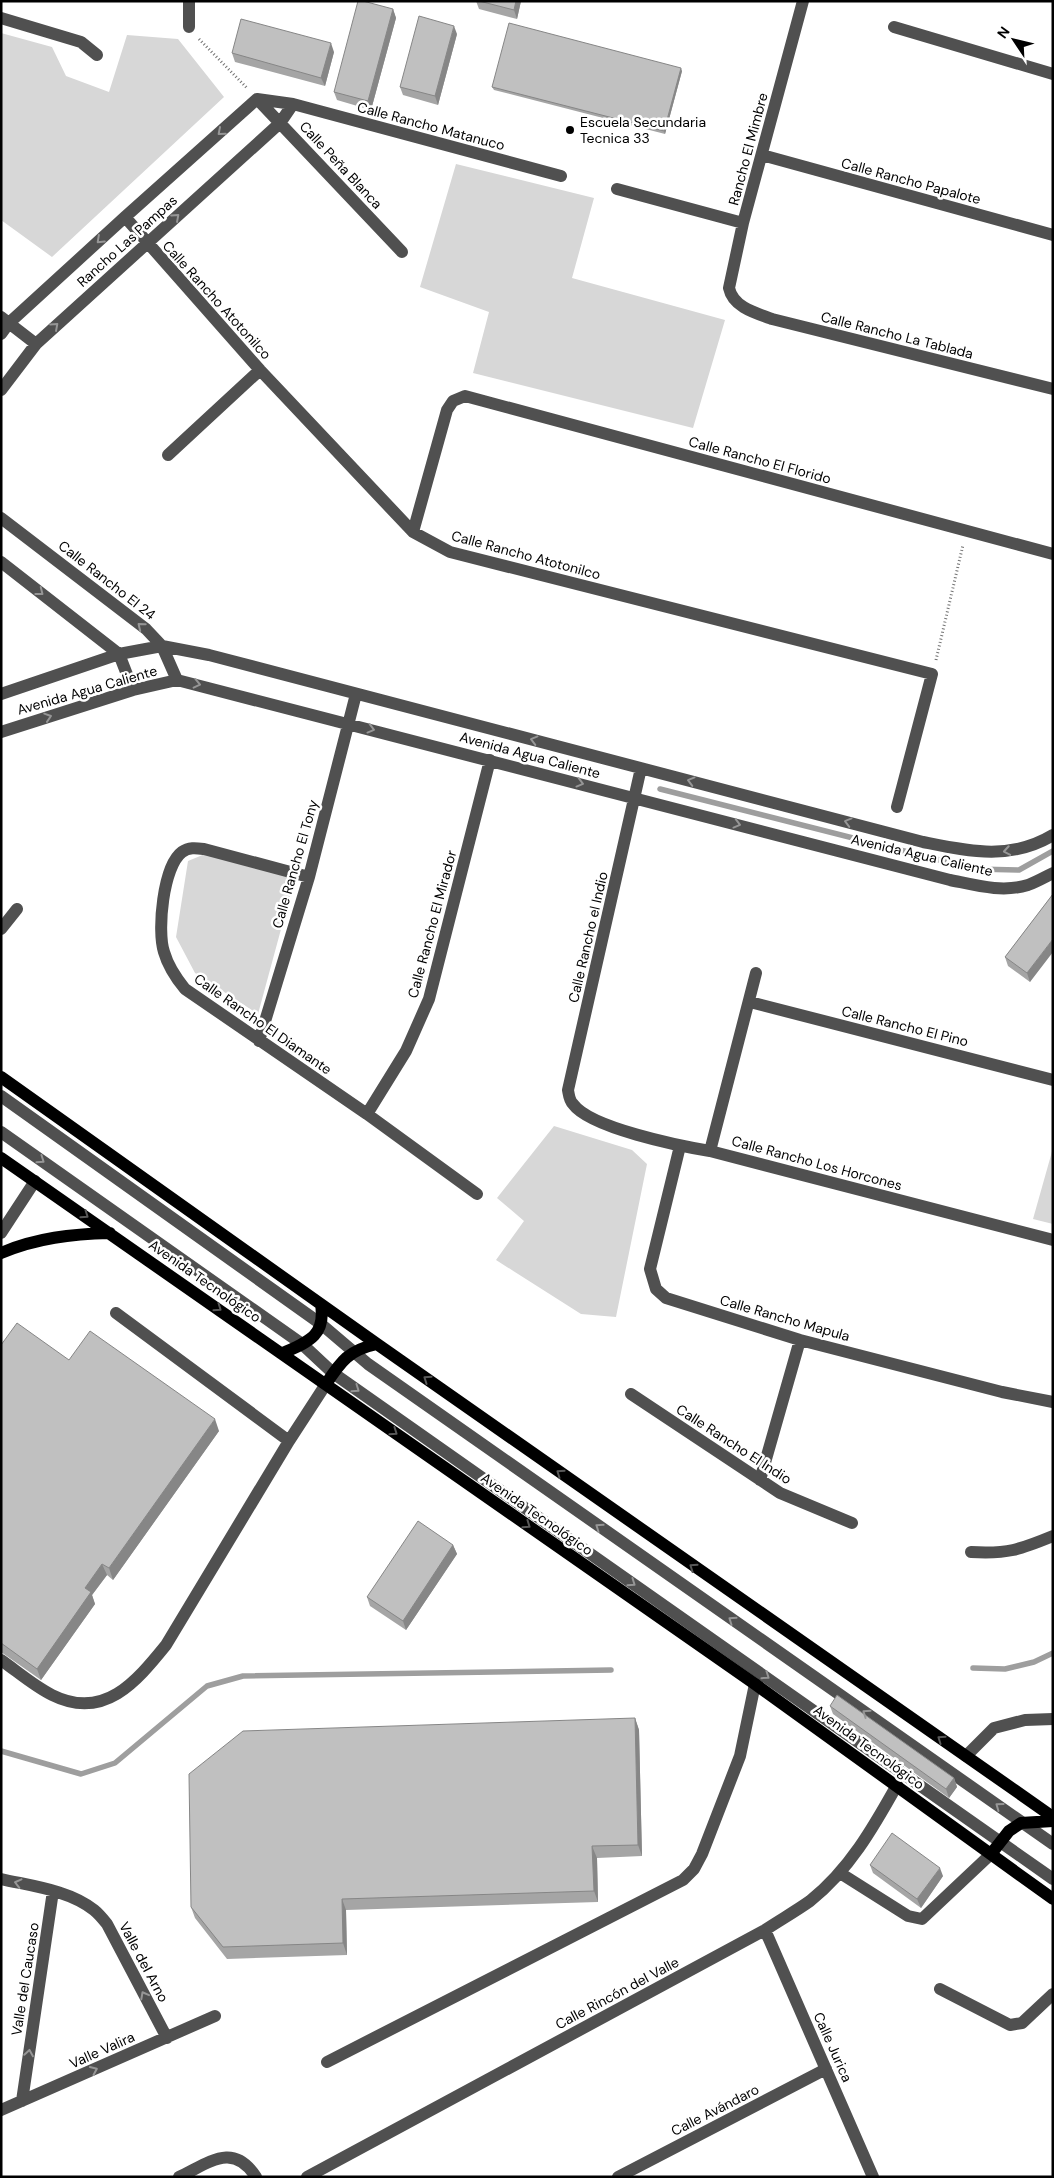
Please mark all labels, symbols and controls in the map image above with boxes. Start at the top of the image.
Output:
north arrow [989,15,1039,65]
text: N [993,23,1014,42]
street label: Rancho El Mimbre [724,91,772,207]
street label: Calle Rancho Matanuco [355,98,507,154]
place label: Escuela Secundaria Tecnica 33 [580,113,706,147]
street label: Calle Peña Blanca [296,117,386,213]
marker: Escuela Secundaria Tecnica 33 [564,124,576,136]
one-way arrow [218,126,227,135]
street label: Calle Rancho Papalote [839,154,983,208]
street label: Rancho Las Pampas [73,191,181,291]
one-way arrow [170,214,179,223]
one-way arrow [96,234,105,243]
street label: Calle Rancho Atotonilco [159,237,275,363]
street label: Calle Rancho La Tablada [819,307,975,363]
one-way arrow [50,323,59,332]
street label: Calle Rancho El Florido [687,432,833,488]
street label: Calle Rancho Atotonilco [449,526,603,584]
street label: Calle Rancho El 24 [55,536,160,624]
one-way arrow [34,587,43,595]
one-way arrow [138,623,147,631]
street label: Avenida Agua Caliente [15,661,159,719]
one-way arrow [193,678,202,689]
one-way arrow [43,712,51,722]
one-way arrow [367,723,376,734]
street label: Avenida Agua Caliente [458,728,602,782]
one-way arrow [529,735,538,746]
one-way arrow [686,776,695,787]
one-way arrow [575,778,583,788]
street label: Calle Rancho El Tony [268,798,322,930]
one-way arrow [845,818,853,828]
one-way arrow [732,819,740,829]
street label: Avenida Agua Caliente [849,830,995,880]
one-way arrow [1002,845,1011,855]
street label: Calle Rancho El Mirador [404,848,460,1000]
street label: Calle Rancho el Indio [564,870,612,1004]
street label: Calle Rancho El Diamante [191,970,335,1078]
street label: Calle Rancho El Pino [840,1002,970,1050]
street label: Calle Rancho Los Horcones [730,1132,904,1194]
one-way arrow [35,1154,45,1163]
one-way arrow [79,1209,88,1218]
street label: Avenida Tecnológico [146,1236,264,1326]
street label: Calle Rancho Mapula [718,1291,852,1345]
one-way arrow [212,1302,222,1311]
one-way arrow [424,1377,433,1385]
one-way arrow [350,1383,360,1392]
street label: Calle Rancho El Indio [673,1400,795,1488]
one-way arrow [388,1426,398,1435]
street label: Avenida Tecnológico [478,1469,596,1559]
one-way arrow [556,1470,566,1479]
one-way arrow [521,1519,531,1528]
one-way arrow [596,1524,605,1533]
one-way arrow [689,1564,699,1573]
one-way arrow [627,1577,636,1586]
one-way arrow [729,1617,738,1626]
one-way arrow [760,1670,769,1679]
street label: Avenida Tecnológico [810,1701,928,1793]
one-way arrow [862,1710,872,1719]
one-way arrow [937,1736,947,1745]
one-way arrow [995,1803,1005,1812]
one-way arrow [14,1878,23,1889]
street label: Valle del Arno [115,1919,173,2005]
street label: Valle del Caucaso [7,1921,43,2037]
street label: Calle Rincón del Valle [552,1953,682,2033]
one-way arrow [140,1991,150,2000]
street label: Calle Jurica [810,2009,856,2085]
street label: Valle Valira [67,2028,137,2072]
one-way arrow [23,2049,34,2057]
one-way arrow [89,2065,98,2076]
street label: Calle Avándaro [668,2080,762,2140]

